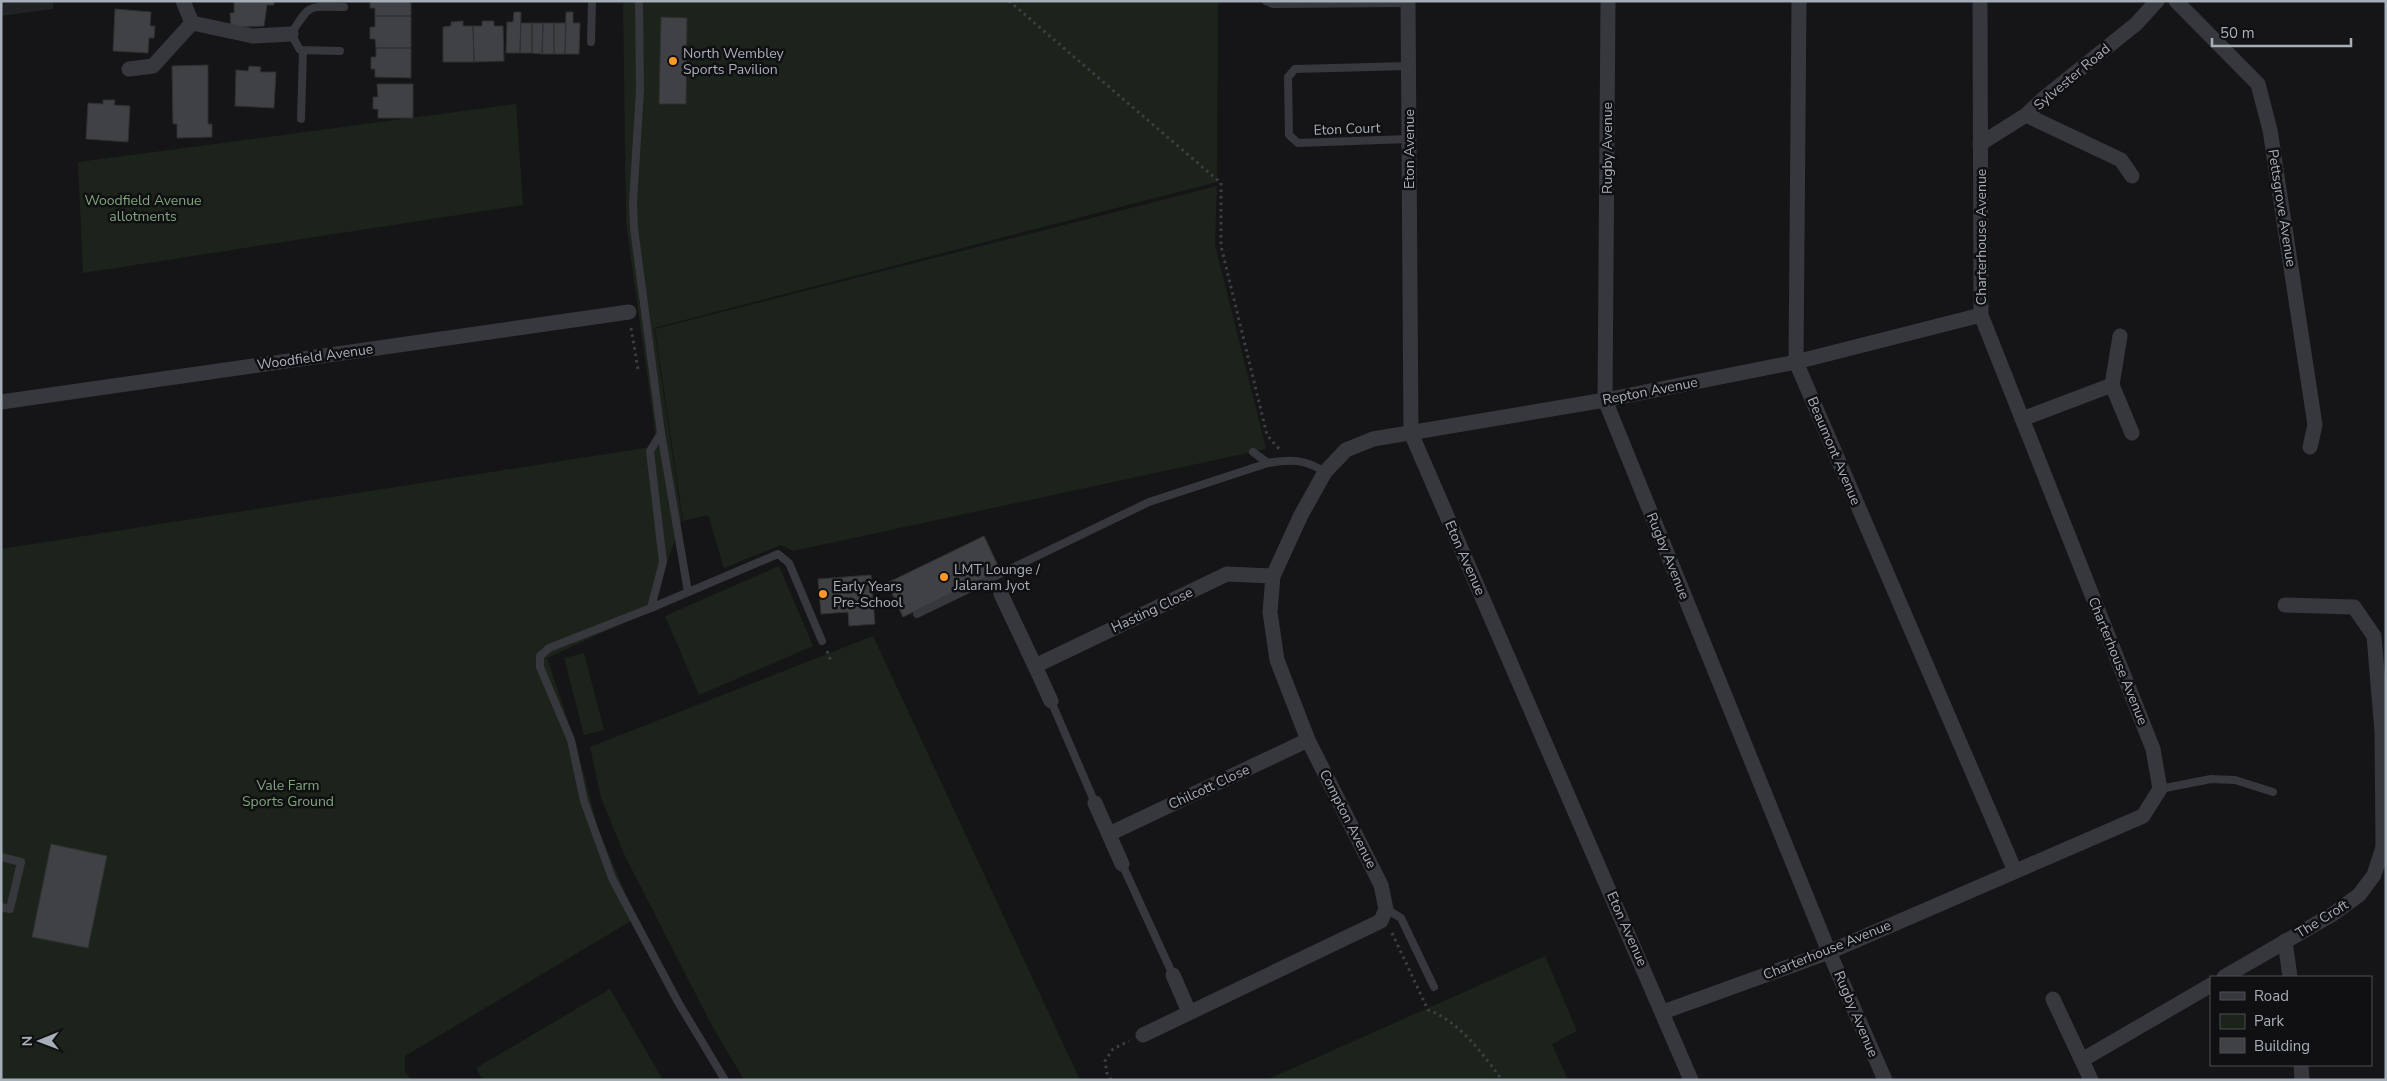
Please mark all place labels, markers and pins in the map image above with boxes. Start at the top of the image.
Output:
place label: North Wembley Sports Pavilion [683,44,785,79]
marker: North Wembley Sports Pavilion [667,55,679,67]
place label: LMT Lounge / Jalaram Jyot [953,560,1041,595]
marker: LMT Lounge / Jalaram Jyot [938,571,950,583]
place label: Early Years Pre-School [833,577,904,612]
marker: Early Years Pre-School [817,588,829,600]

